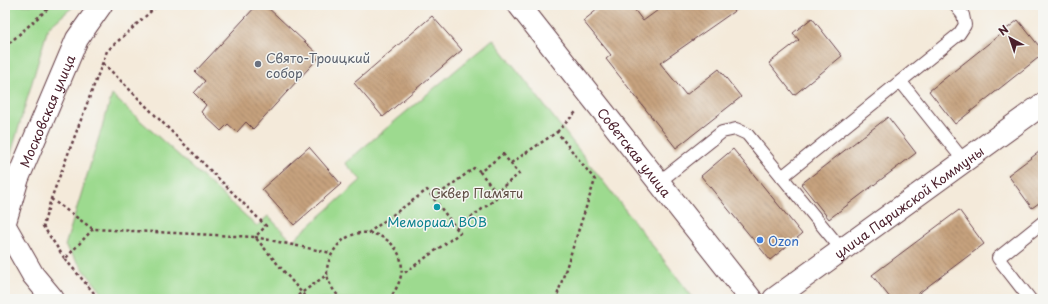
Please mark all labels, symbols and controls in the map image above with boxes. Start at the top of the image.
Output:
north arrow [990,18,1030,58]
text: N [994,20,1012,39]
place label: Свято-Троицкий собор [266,48,370,82]
street label: Московская улица [14,51,79,170]
marker: Свято-Троицкий собор [253,59,263,69]
street label: Советская улица [594,103,677,201]
street label: улица Парижской Коммуны [830,141,987,262]
park label: Сквер Памяти [431,183,523,202]
marker: Мемориал ВОВ [432,202,442,212]
place label: Мемориал ВОВ [387,212,487,231]
place label: Ozon [768,231,799,250]
marker: Ozon [755,235,765,245]

